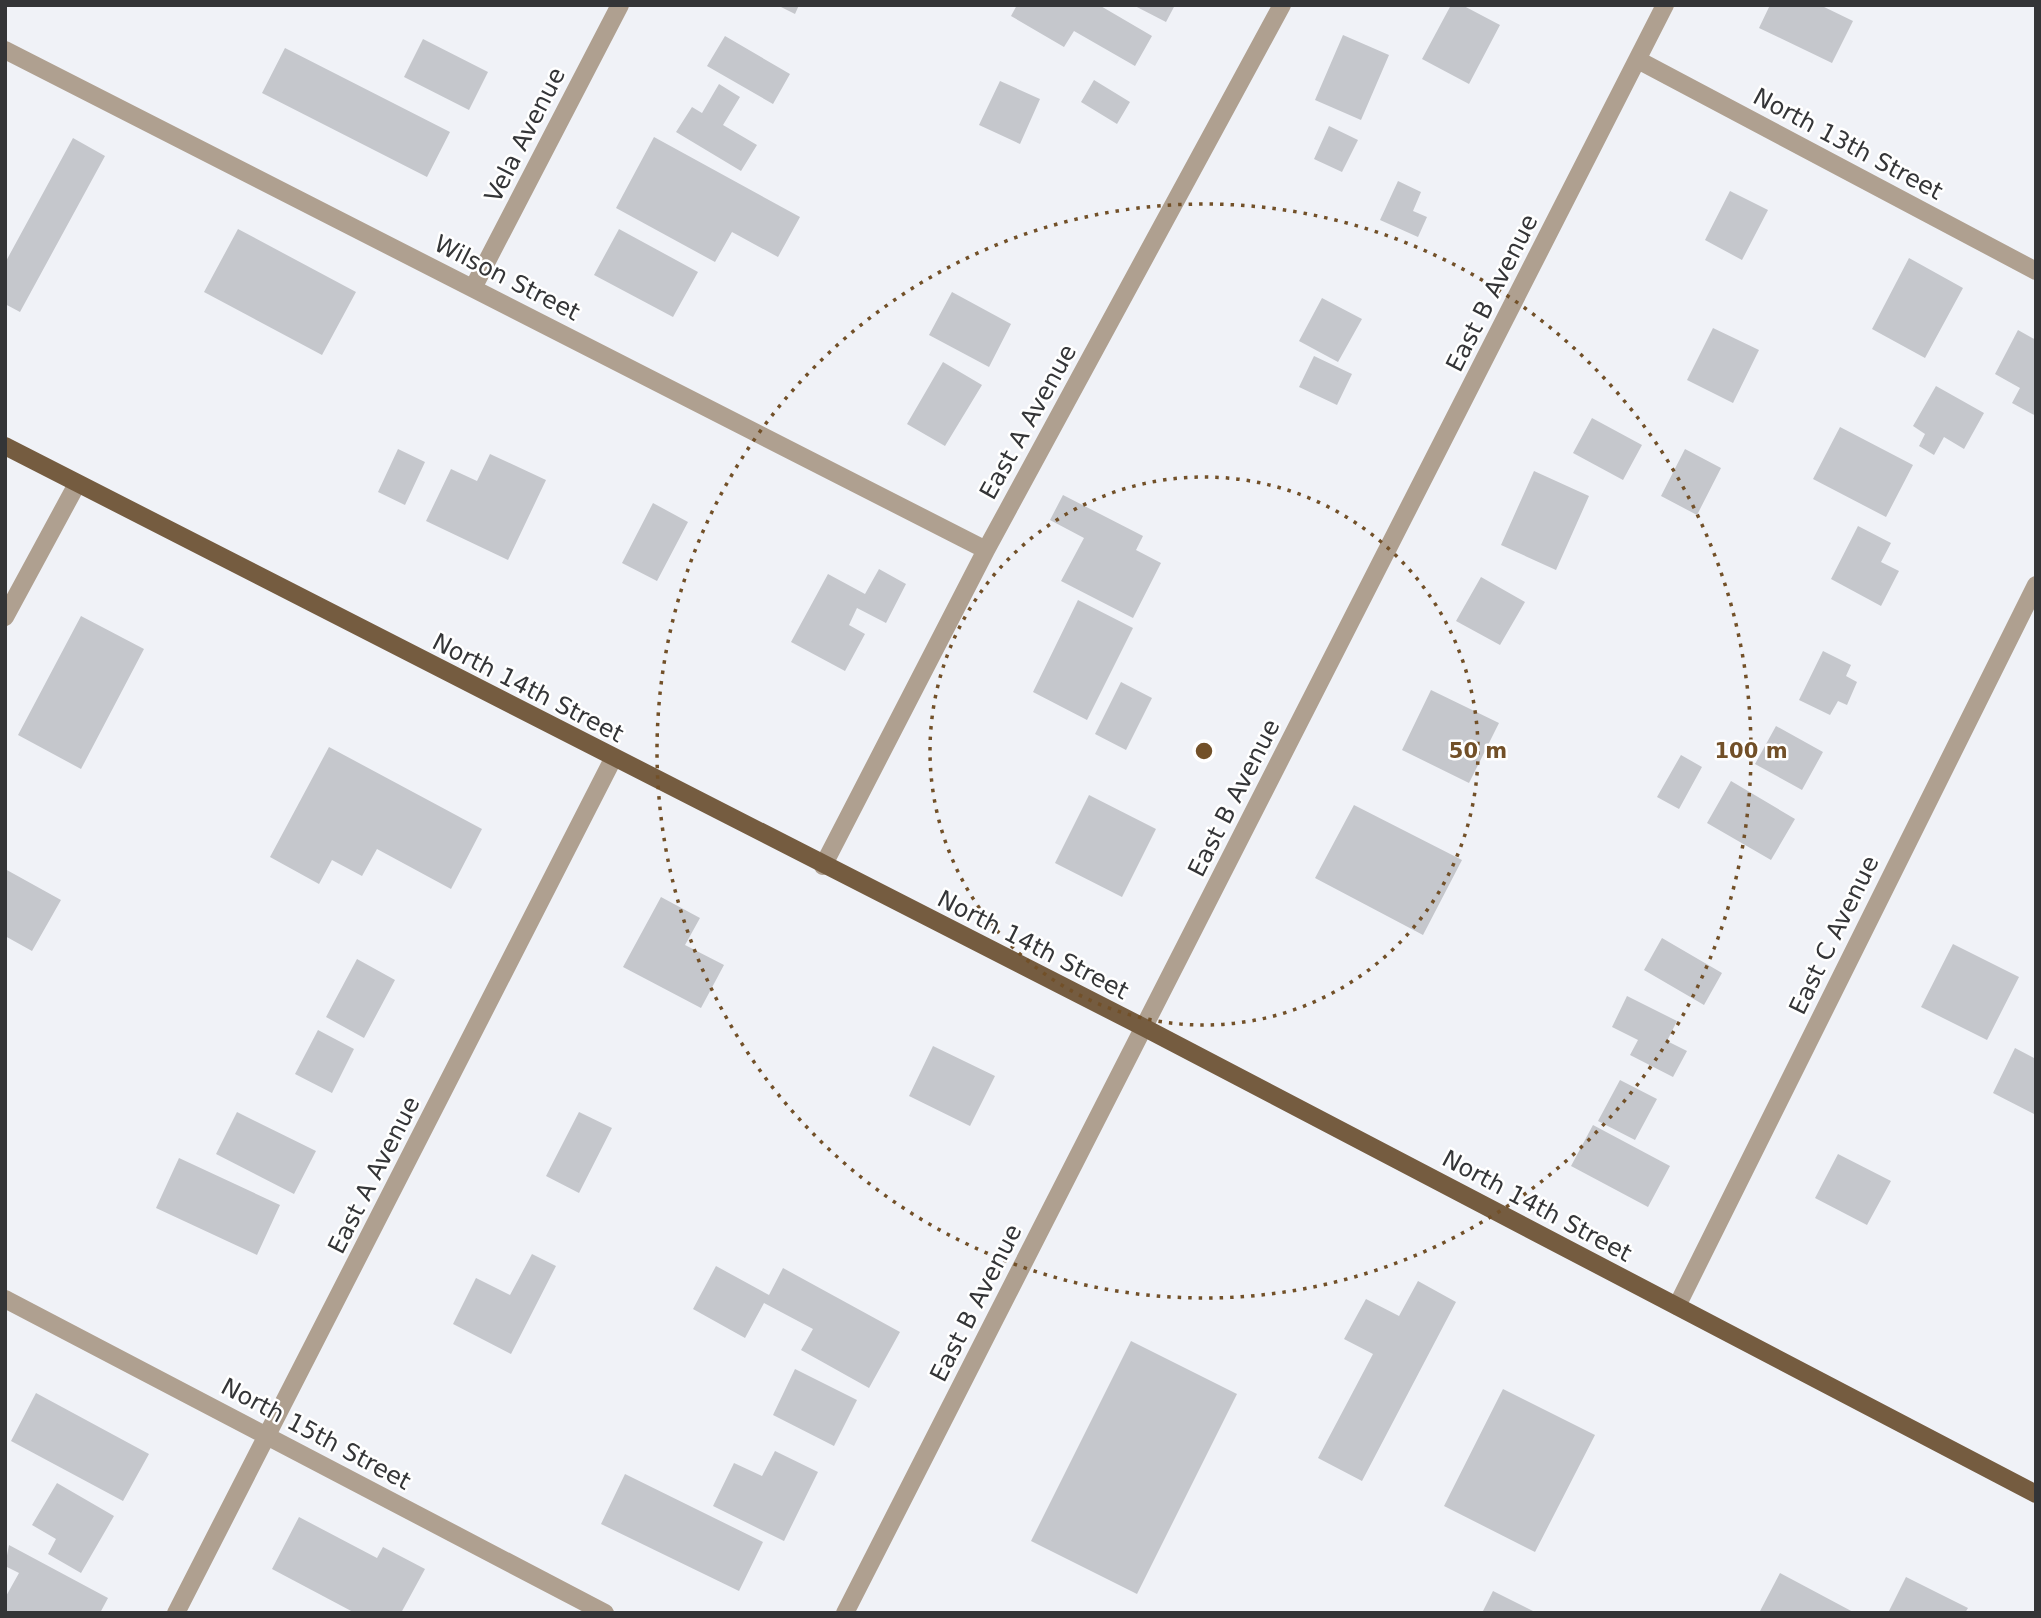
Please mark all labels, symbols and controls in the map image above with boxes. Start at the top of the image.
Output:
street label: Vela Avenue [479,63,571,207]
street label: North 13th Street [1749,82,1947,206]
street label: East B Avenue [1440,210,1544,376]
street label: Wilson Street [430,229,584,327]
street label: East A Avenue [974,340,1082,504]
street label: North 14th Street [428,628,628,748]
street label: East B Avenue [1182,715,1286,881]
centre of rings [1192,739,1216,763]
text: 50 m [1449,739,1507,763]
text: 100 m [1714,739,1788,763]
street label: East C Avenue [1784,851,1884,1019]
street label: North 14th Street [933,885,1133,1005]
street label: East A Avenue [322,1092,426,1258]
street label: North 14th Street [1438,1144,1636,1268]
street label: East B Avenue [924,1220,1028,1386]
street label: North 15th Street [217,1372,415,1496]

